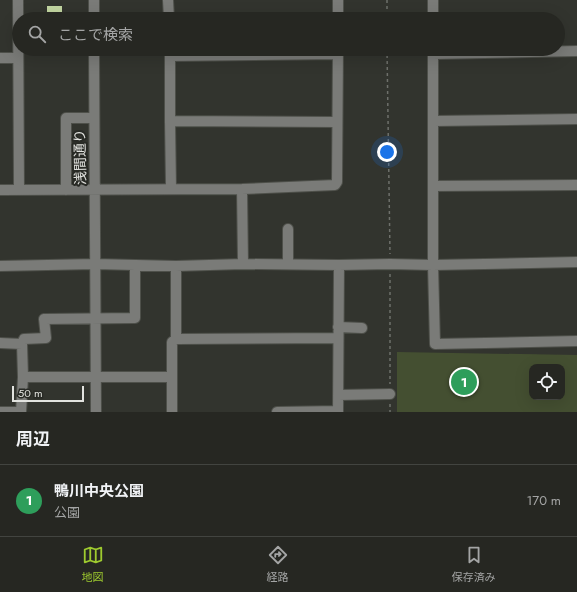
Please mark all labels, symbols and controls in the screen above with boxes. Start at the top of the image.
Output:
search box [12,12,565,56]
icon: search [26,23,48,45]
text: ここで検索 [58,24,133,46]
street label: 浅間通り [70,129,90,185]
your location [377,142,397,162]
map controls [529,364,565,400]
button: locate [529,364,565,400]
pin: 1 [451,367,477,397]
scale bar [12,384,84,403]
text: 50 m [18,385,43,401]
text: 周辺 [16,427,50,451]
text: 鴨川中央公園 [54,480,144,502]
text: 1 [26,491,32,510]
text: 170 m [526,491,561,510]
text: 公園 [54,503,80,522]
tab: 地図 [82,544,104,585]
tab: 経路 [267,544,289,585]
tab: 保存済み [452,544,496,585]

